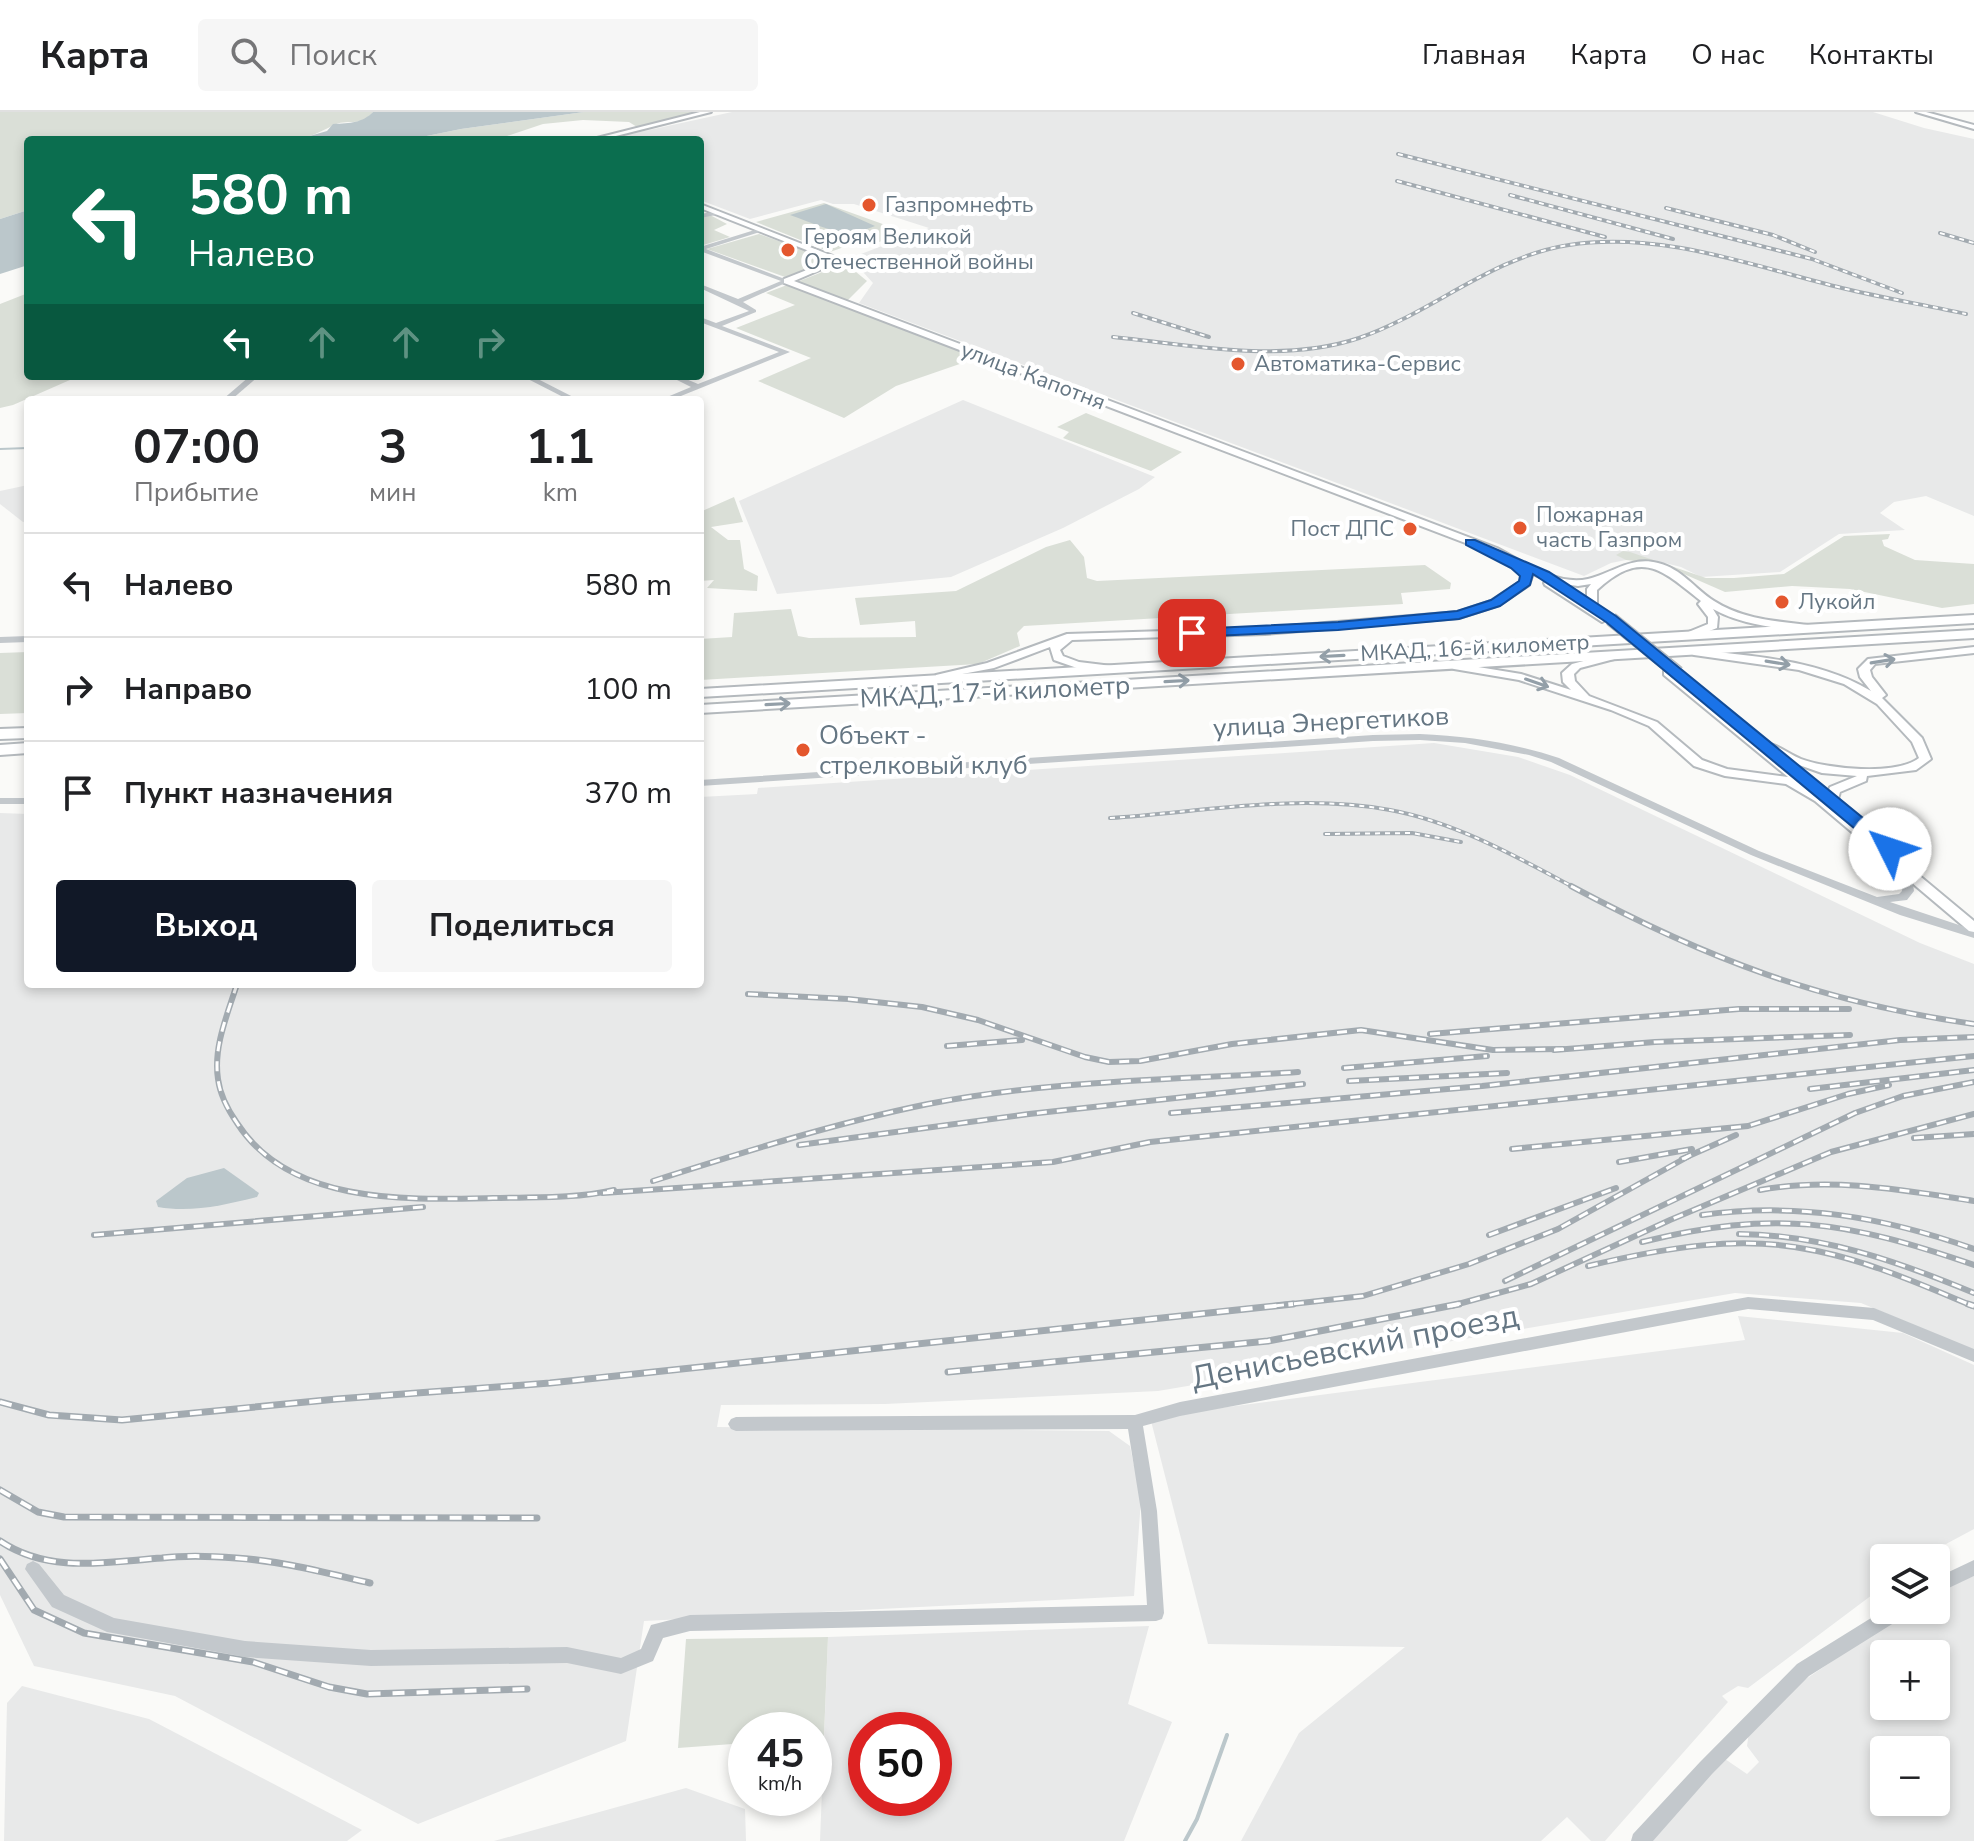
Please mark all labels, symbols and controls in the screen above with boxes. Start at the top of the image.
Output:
search box [198,19,758,91]
text: Карта [40,30,150,81]
icon: search [226,33,270,77]
text: Поиск [290,35,377,76]
text: Главная [1422,36,1526,74]
text: Карта [1570,36,1647,74]
text: О нас [1691,36,1765,74]
text: Контакты [1809,36,1934,74]
text: 580 m [188,157,353,234]
icon: left [56,168,160,272]
place label: Газпромнефть [885,190,1033,220]
marker: Газпромнефть [860,196,878,214]
place label: Героям Великой Отечественной войны [804,222,1034,277]
text: Налево [188,230,315,279]
marker: Героям Великой Отечественной войны [779,241,797,259]
icon: left [216,320,260,364]
icon: ahead [300,320,344,364]
icon: ahead [384,320,428,364]
icon: right [468,320,512,364]
street label: улица Капотня [956,335,1110,417]
place label: Автоматика-Сервис [1254,349,1461,379]
marker: Автоматика-Сервис [1229,355,1247,373]
text: 07:00 [133,414,260,480]
text: 3 [378,414,407,480]
text: 1.1 [526,414,595,480]
text: Прибытие [134,475,259,510]
text: мин [369,475,417,510]
text: km [543,475,578,510]
place label: Пожарная часть Газпром [1536,500,1682,555]
place label: Пост ДПС [1291,514,1394,544]
marker: Пожарная часть Газпром [1511,519,1529,537]
marker: Пост ДПС [1401,520,1419,538]
icon: left [56,563,100,607]
text: Налево [124,565,233,606]
text: 580 m [585,565,672,606]
place label: Лукойл [1798,587,1875,617]
marker: Лукойл [1773,593,1791,611]
pin [1158,599,1226,667]
icon: arrive [1170,611,1214,655]
street label: МКАД, 16-й километр [1360,627,1590,669]
one-way arrow [1319,649,1346,664]
one-way arrow [1870,653,1896,668]
one-way arrow [1765,657,1791,672]
icon: right [56,667,100,711]
street label: МКАД, 17-й километр [859,667,1131,717]
text: Направо [124,669,252,710]
text: 100 m [585,669,672,710]
one-way arrow [1163,673,1190,688]
one-way arrow [1524,676,1549,691]
one-way arrow [764,697,791,712]
street label: улица Энергетиков [1212,698,1450,746]
place label: Объект - стрелковый клуб [819,718,1028,783]
marker: Объект - стрелковый клуб [794,741,812,759]
icon: arrive [56,771,100,815]
text: Пункт назначения [124,773,393,814]
text: 370 m [585,773,672,814]
position arrow [1848,807,1932,891]
button: Выход [56,880,356,972]
button: Поделиться [372,880,672,972]
street label: Денисьевский проезд [1188,1294,1522,1400]
map controls [1870,1544,1950,1816]
button: layers [1870,1544,1950,1624]
button: + [1870,1640,1950,1720]
speed limit sign: 50 [848,1712,952,1816]
text: 45 [756,1727,804,1781]
button: − [1870,1736,1950,1816]
text: km/h [758,1770,802,1797]

